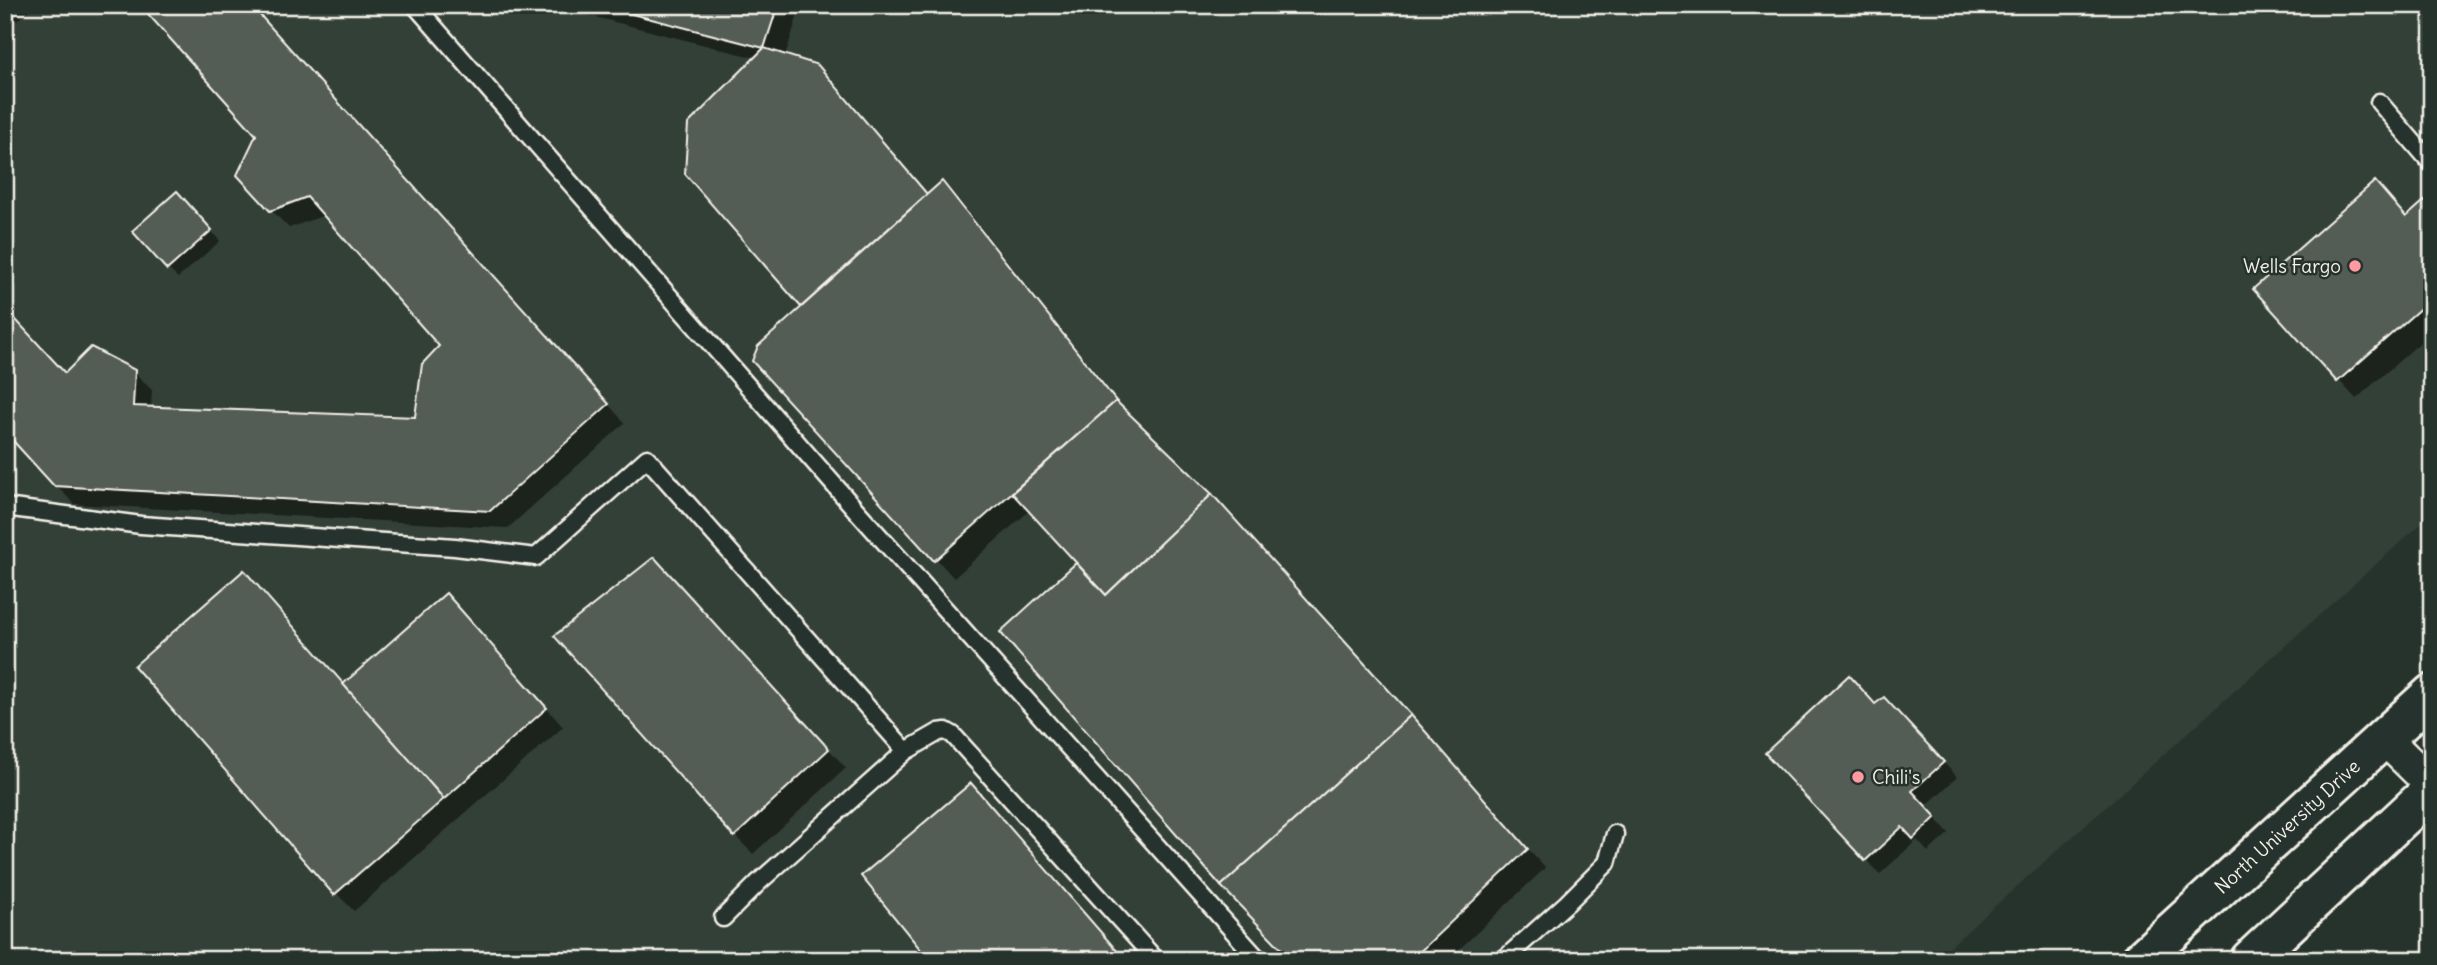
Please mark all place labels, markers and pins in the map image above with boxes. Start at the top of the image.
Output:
place label: Wells Fargo [2243,254,2341,278]
marker: Wells Fargo [2347,258,2363,274]
place label: Chili's [1872,765,1921,789]
marker: Chili's [1850,769,1866,785]

